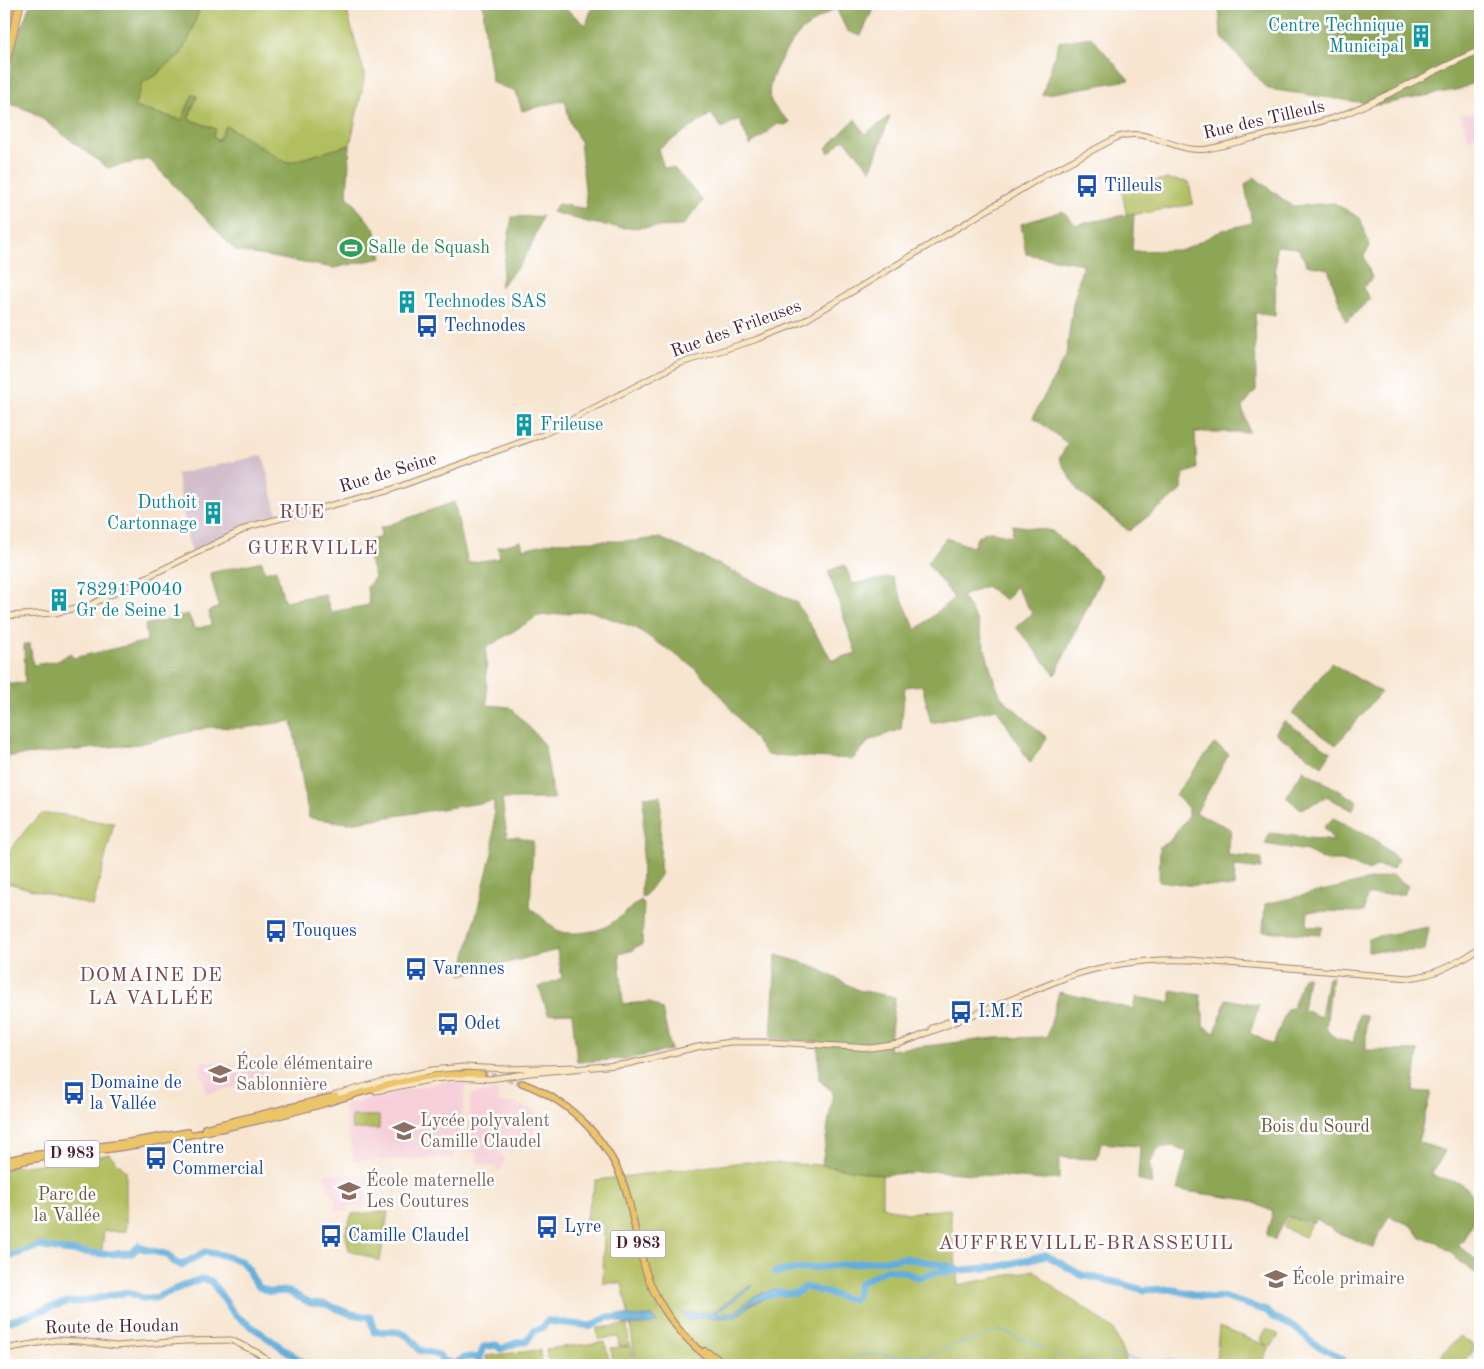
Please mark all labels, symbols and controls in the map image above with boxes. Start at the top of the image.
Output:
place label: Centre Technique Municipal [1268,17,1404,56]
building icon: Centre Technique Municipal [1408,23,1434,49]
street label: Rue des Tilleuls [1201,97,1327,143]
bus stop icon: Tilleuls [1074,173,1100,199]
place label: Tilleuls [1104,177,1162,195]
sports icon: Salle de Squash [338,235,364,261]
place label: Salle de Squash [368,239,490,257]
building icon: Technodes SAS [394,289,420,315]
place label: Technodes SAS [424,293,546,311]
street label: Rue des Frileuses [668,297,804,361]
bus stop icon: Technodes [414,313,440,339]
place label: Technodes [444,317,526,335]
building icon: Frileuse [511,412,537,438]
place label: Frileuse [540,416,603,434]
street label: Rue de Seine [337,450,439,496]
place label: Duthoit Cartonnage [107,494,197,533]
building icon: Duthoit Cartonnage [200,500,226,526]
district label: RUE [279,503,325,523]
district label: GUERVILLE [247,539,379,559]
place label: 78291P0040 Gr de Seine 1 [76,581,182,620]
building icon: 78291P0040 Gr de Seine 1 [46,587,72,613]
bus stop icon: Touques [263,918,289,944]
place label: Touques [292,922,357,940]
bus stop icon: Varennes [403,956,429,982]
place label: Varennes [432,960,505,978]
district label: DOMAINE DE LA VALLÉE [79,966,223,1009]
bus stop icon: I.M.E [948,999,974,1025]
place label: I.M.E [978,1003,1023,1021]
bus stop icon: Odet [435,1011,461,1037]
place label: Odet [464,1015,501,1033]
place label: École élémentaire Sablonnière [236,1051,373,1094]
school or university icon: École élémentaire Sablonnière [207,1061,233,1087]
place label: Domaine de la Vallée [90,1074,182,1113]
bus stop icon: Domaine de la Vallée [61,1080,87,1106]
place label: Lycée polyvalent Camille Claudel [420,1112,550,1151]
school or university icon: Lycée polyvalent Camille Claudel [391,1118,417,1144]
park label: Bois du Sourd [1260,1118,1370,1136]
place label: Centre Commercial [172,1139,264,1178]
road number: D 983 [44,1140,100,1168]
bus stop icon: Centre Commercial [143,1145,169,1171]
place label: École maternelle Les Coutures [366,1168,495,1211]
school or university icon: École maternelle Les Coutures [336,1178,362,1204]
park label: Parc de la Vallée [34,1186,100,1225]
bus stop icon: Lyre [534,1214,560,1240]
place label: Lyre [564,1218,601,1236]
bus stop icon: Camille Claudel [318,1223,344,1249]
place label: Camille Claudel [348,1227,469,1245]
road number: D 983 [610,1230,666,1258]
district label: AUFFREVILLE-BRASSEUIL [938,1234,1234,1254]
school or university icon: École primaire [1263,1266,1289,1292]
place label: École primaire [1292,1266,1405,1288]
street label: Route de Houdan [45,1317,180,1337]

